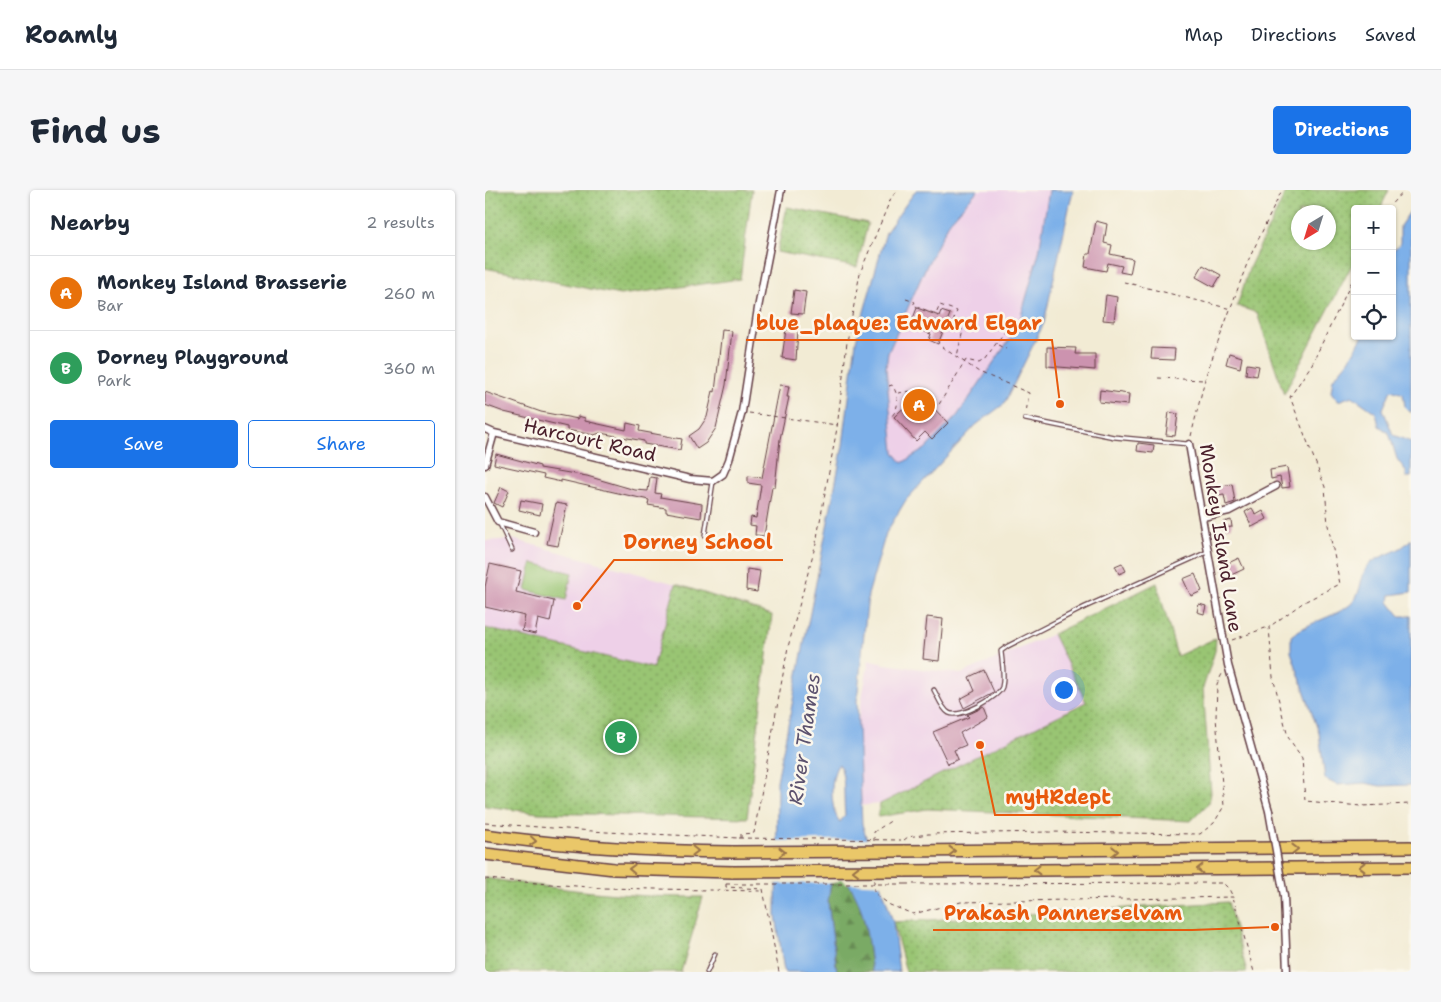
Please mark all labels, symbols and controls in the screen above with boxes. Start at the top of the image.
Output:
text: Roamly [25,19,118,51]
text: Map [1185,23,1223,47]
text: Directions [1251,23,1337,47]
text: Saved [1365,23,1416,47]
button: Directions [1273,106,1411,154]
text: Find us [30,107,161,154]
north arrow [1291,205,1336,250]
map controls [1351,205,1396,340]
button: + [1351,205,1396,250]
text: Nearby [50,209,130,237]
text: 2 results [366,212,435,233]
button: − [1351,250,1396,295]
text: Monkey Island Brasserie [97,270,347,295]
text: A [60,283,72,304]
text: 260 m [383,283,435,304]
text: Bar [97,295,124,316]
button: locate [1351,295,1396,340]
callout: blue_plaque: Edward Elgar [746,305,1052,340]
text: blue_plaque: Edward Elgar [756,310,1042,336]
text: Dorney Playground [97,345,289,370]
text: B [61,358,71,379]
text: 360 m [383,358,435,379]
text: Park [97,370,131,391]
pin: A [903,386,935,424]
street label: Harcourt Road [521,413,659,467]
button: Save [50,420,238,468]
button: Share [248,420,435,468]
street label: Monkey Island Lane [1194,442,1248,634]
callout: Dorney School [614,525,783,560]
text: Dorney School [623,529,773,555]
water label: River Thames [782,672,826,806]
your location [1051,677,1077,703]
pin: B [605,718,637,756]
callout: myHRdept [995,780,1121,815]
text: myHRdept [1005,784,1111,810]
one-way arrow [530,835,538,846]
one-way arrow [1291,844,1299,854]
one-way arrow [692,846,700,856]
one-way arrow [948,846,956,856]
one-way arrow [1111,846,1119,856]
one-way arrow [778,847,786,857]
one-way arrow [1358,862,1366,872]
one-way arrow [628,864,636,875]
one-way arrow [1196,864,1204,874]
one-way arrow [1033,865,1041,875]
one-way arrow [851,866,859,876]
callout: Prakash Pannerselvam [933,895,1192,930]
text: Prakash Pannerselvam [944,900,1182,926]

